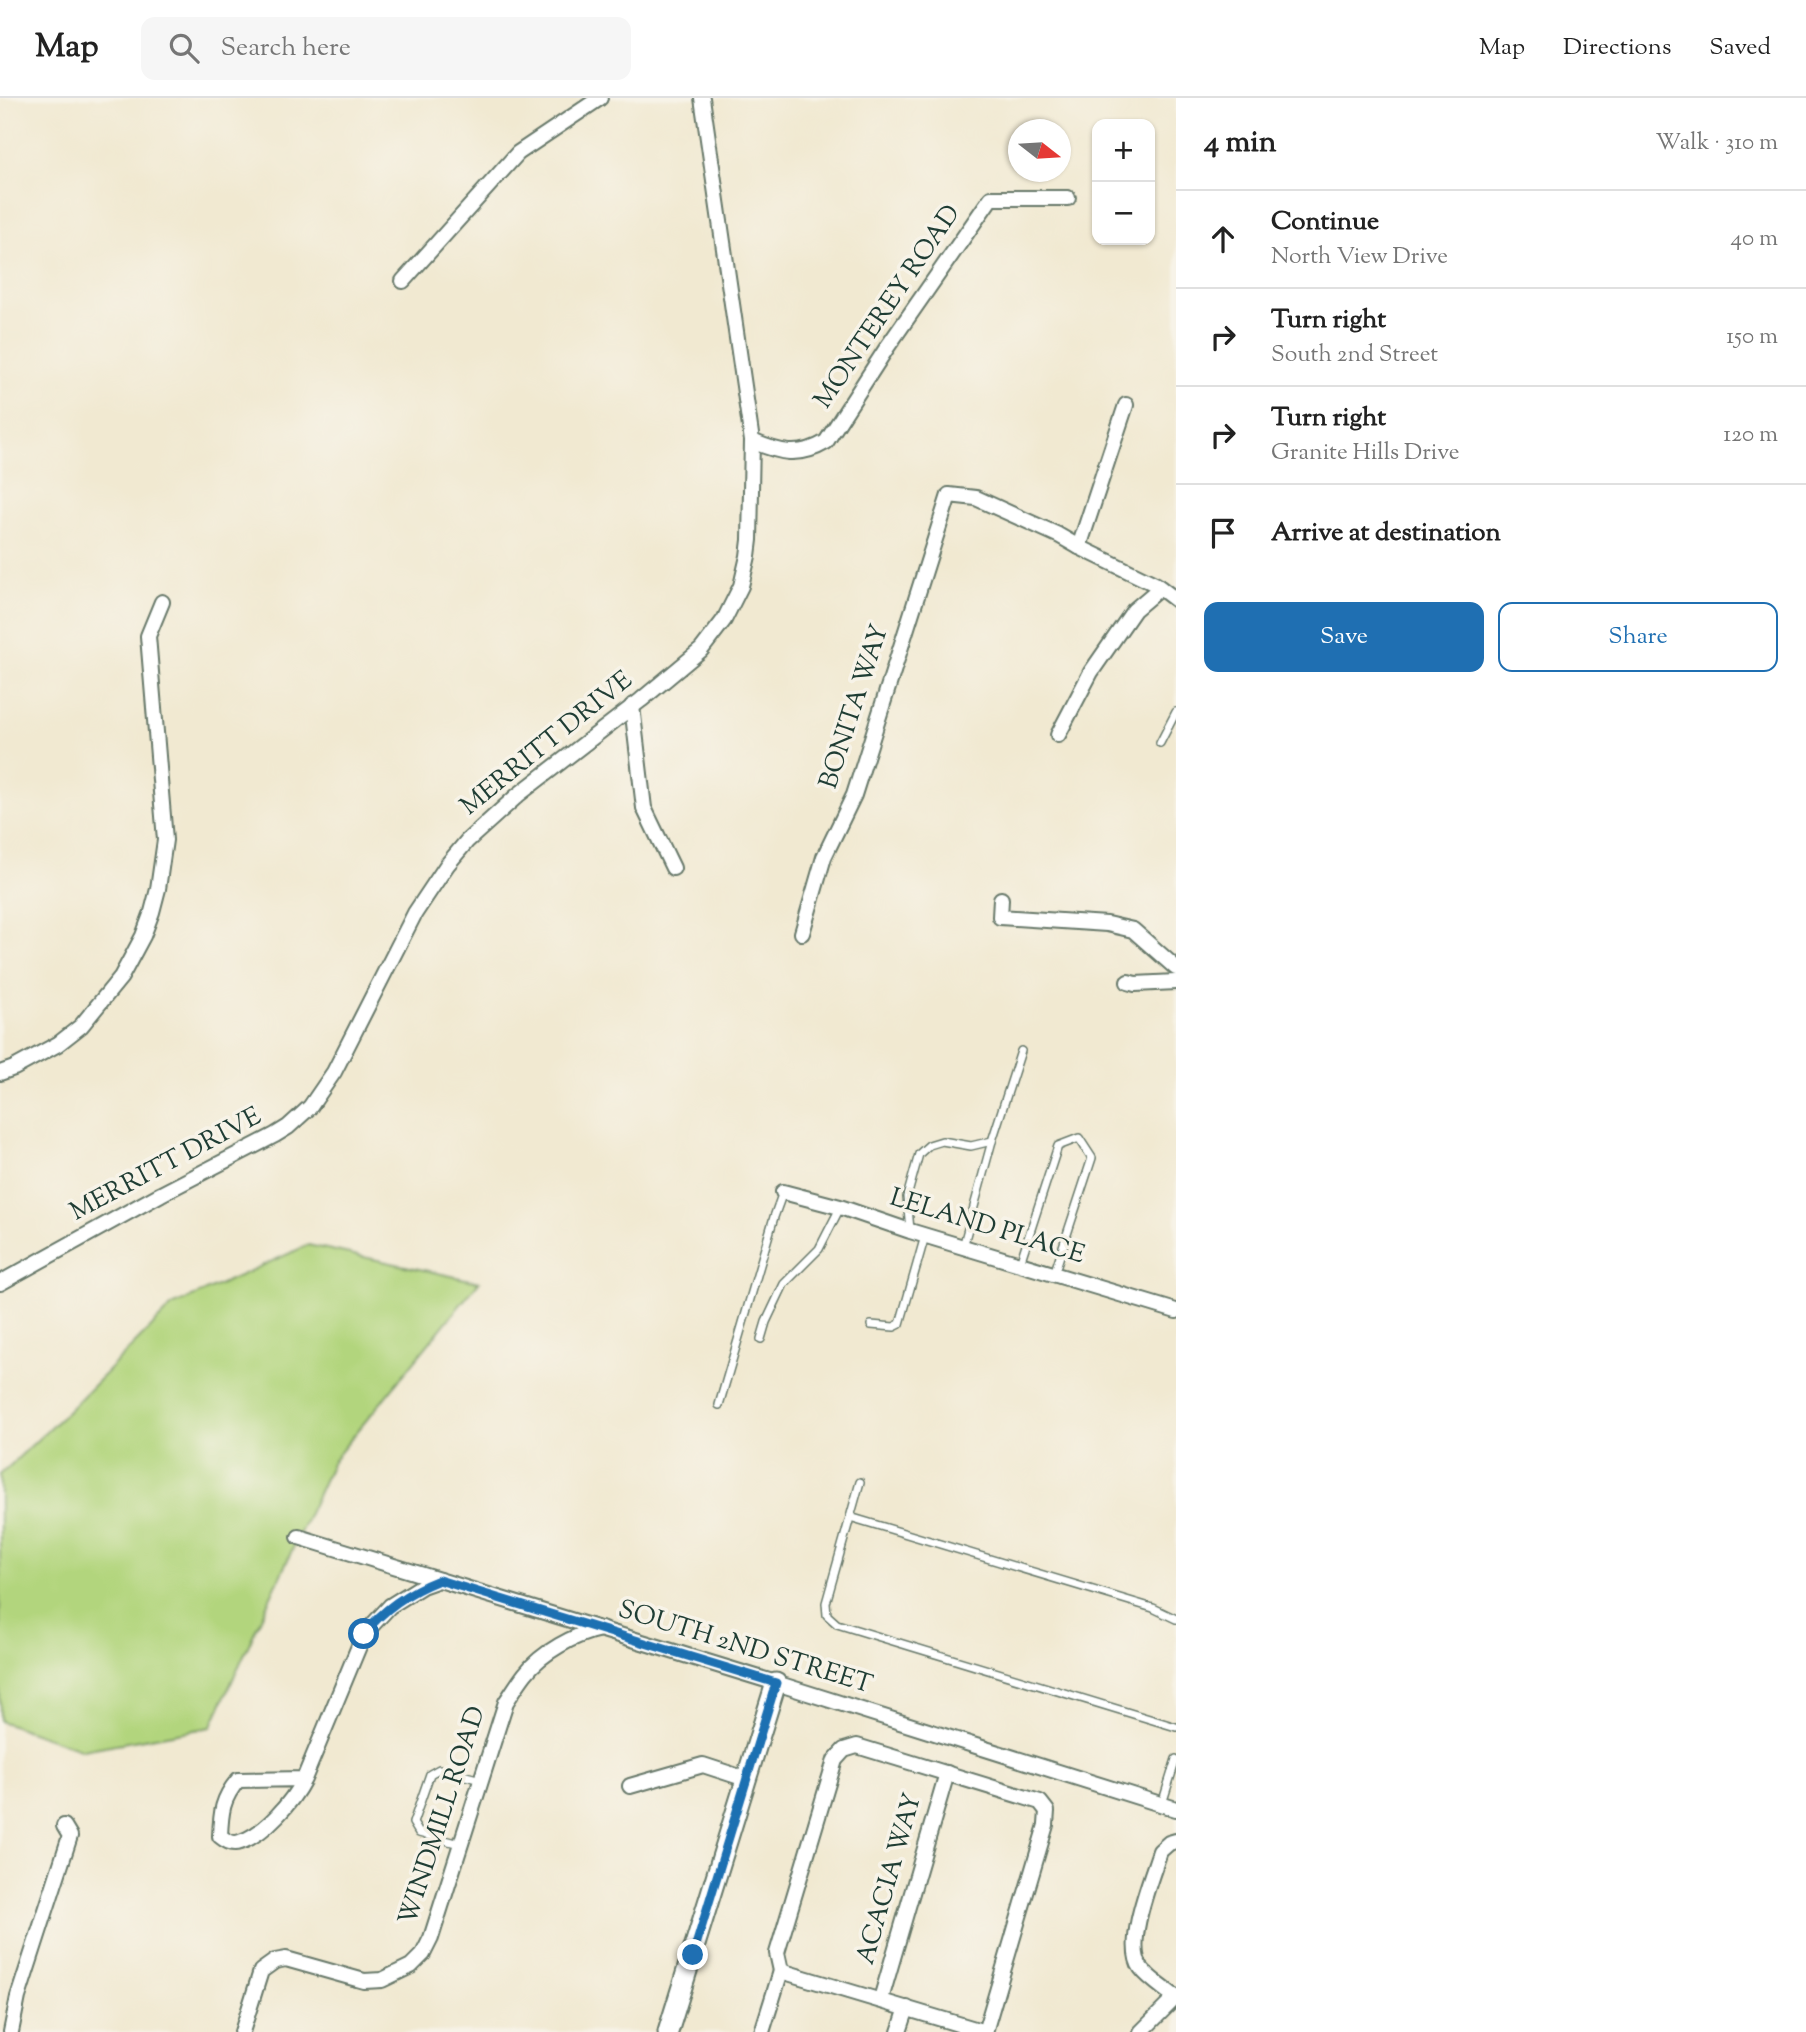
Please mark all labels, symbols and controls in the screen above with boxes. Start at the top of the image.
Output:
search box [141,17,631,80]
text: Map [35,24,99,72]
icon: search [165,29,203,67]
text: Search here [221,30,351,67]
text: Map [1479,31,1525,65]
text: Directions [1563,31,1671,65]
text: Saved [1709,31,1771,65]
north arrow [1008,119,1071,182]
map controls [1092,119,1155,245]
button: + [1092,119,1155,182]
text: 4 min [1204,122,1277,165]
text: Walk · 310 m [1655,127,1778,160]
button: − [1092,182,1155,245]
street label: MONTEREY ROAD [806,198,970,416]
text: Continue [1271,204,1379,241]
icon: ahead [1204,220,1242,258]
text: 40 m [1731,223,1778,256]
text: North View Drive [1271,241,1448,274]
text: Turn right [1271,302,1386,339]
icon: right [1204,318,1242,356]
text: 150 m [1726,321,1778,354]
text: South 2nd Street [1271,339,1438,372]
text: Turn right [1271,400,1386,437]
icon: right [1204,416,1242,454]
text: 120 m [1723,419,1778,452]
text: Granite Hills Drive [1271,437,1459,470]
icon: arrive [1204,514,1242,552]
text: Arrive at destination [1271,515,1501,552]
button: Save [1204,602,1484,672]
button: Share [1498,602,1778,672]
street label: BONITA WAY [811,620,899,794]
street label: MERRITT DRIVE [453,663,641,825]
street label: MERRITT DRIVE [64,1099,269,1231]
street label: LELAND PLACE [885,1180,1089,1274]
street label: SOUTH 2ND STREET [613,1592,877,1704]
route start [348,1618,379,1649]
street label: WINDMILL ROAD [390,1702,496,1930]
street label: ACACIA WAY [848,1789,932,1969]
route end [677,1939,708,1970]

